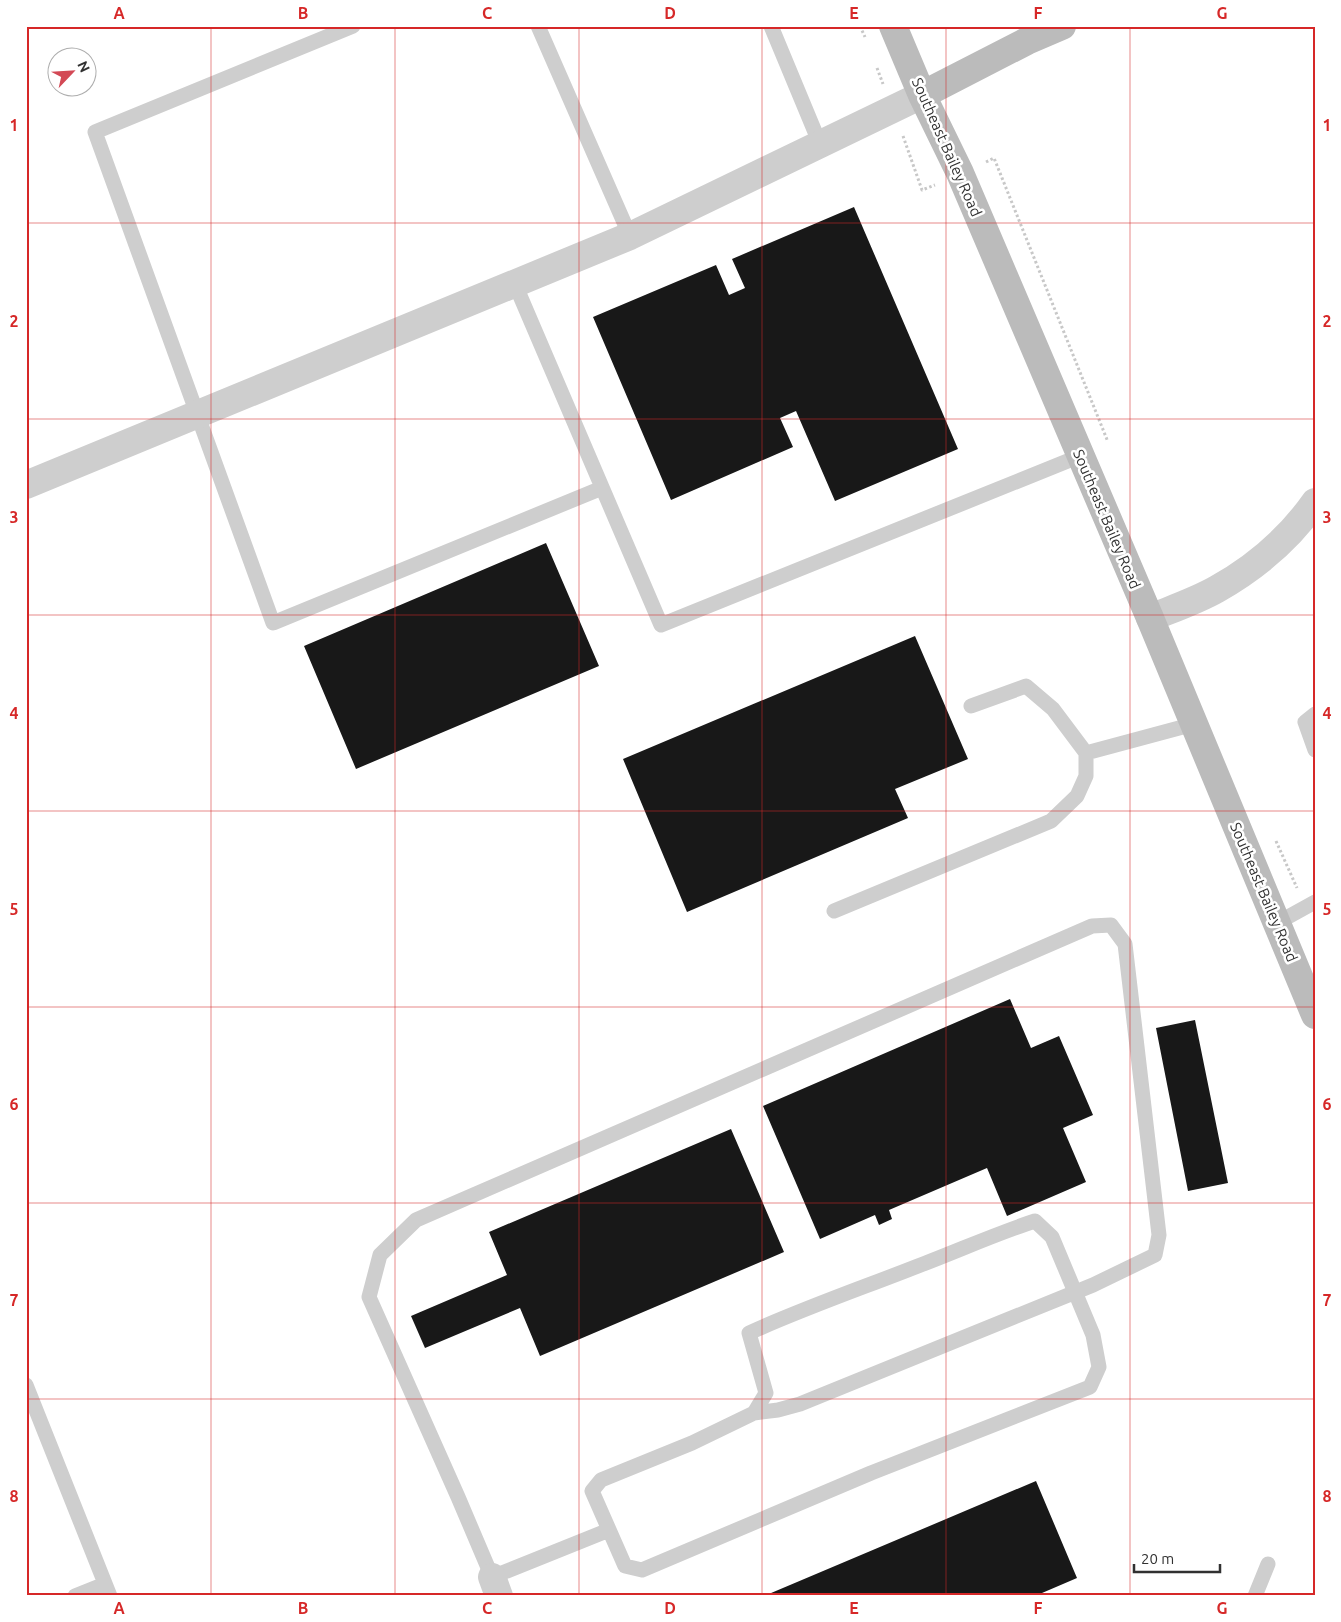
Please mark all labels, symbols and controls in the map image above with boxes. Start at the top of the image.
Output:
text: A [113,4,125,22]
text: B [298,4,308,22]
text: C [482,4,492,22]
text: D [664,4,676,22]
text: E [849,4,859,22]
text: F [1034,4,1043,22]
text: G [1216,4,1228,22]
north arrow [48,48,98,98]
text: N [74,58,93,75]
street label: Southeast Bailey Road [909,75,985,219]
text: 1 [9,116,19,134]
text: 1 [1322,116,1332,134]
text: 2 [9,312,19,330]
text: 2 [1322,312,1332,330]
street label: Southeast Bailey Road [1070,447,1144,591]
text: 3 [9,508,19,526]
text: 3 [1322,508,1332,526]
text: 4 [9,704,19,722]
text: 4 [1322,704,1332,722]
street label: Southeast Bailey Road [1227,820,1301,964]
text: 5 [9,900,19,918]
text: 5 [1322,900,1332,918]
text: 6 [9,1095,19,1113]
text: 6 [1322,1095,1332,1113]
text: 7 [9,1291,19,1309]
text: 7 [1322,1291,1332,1309]
text: 8 [9,1487,19,1505]
text: 8 [1322,1487,1332,1505]
scale bar [1134,1542,1220,1574]
text: 20 m [1141,1550,1174,1567]
text: A [113,1599,125,1617]
text: B [298,1599,308,1617]
text: C [482,1599,492,1617]
text: D [664,1599,676,1617]
text: E [849,1599,859,1617]
text: F [1034,1599,1043,1617]
text: G [1216,1599,1228,1617]

